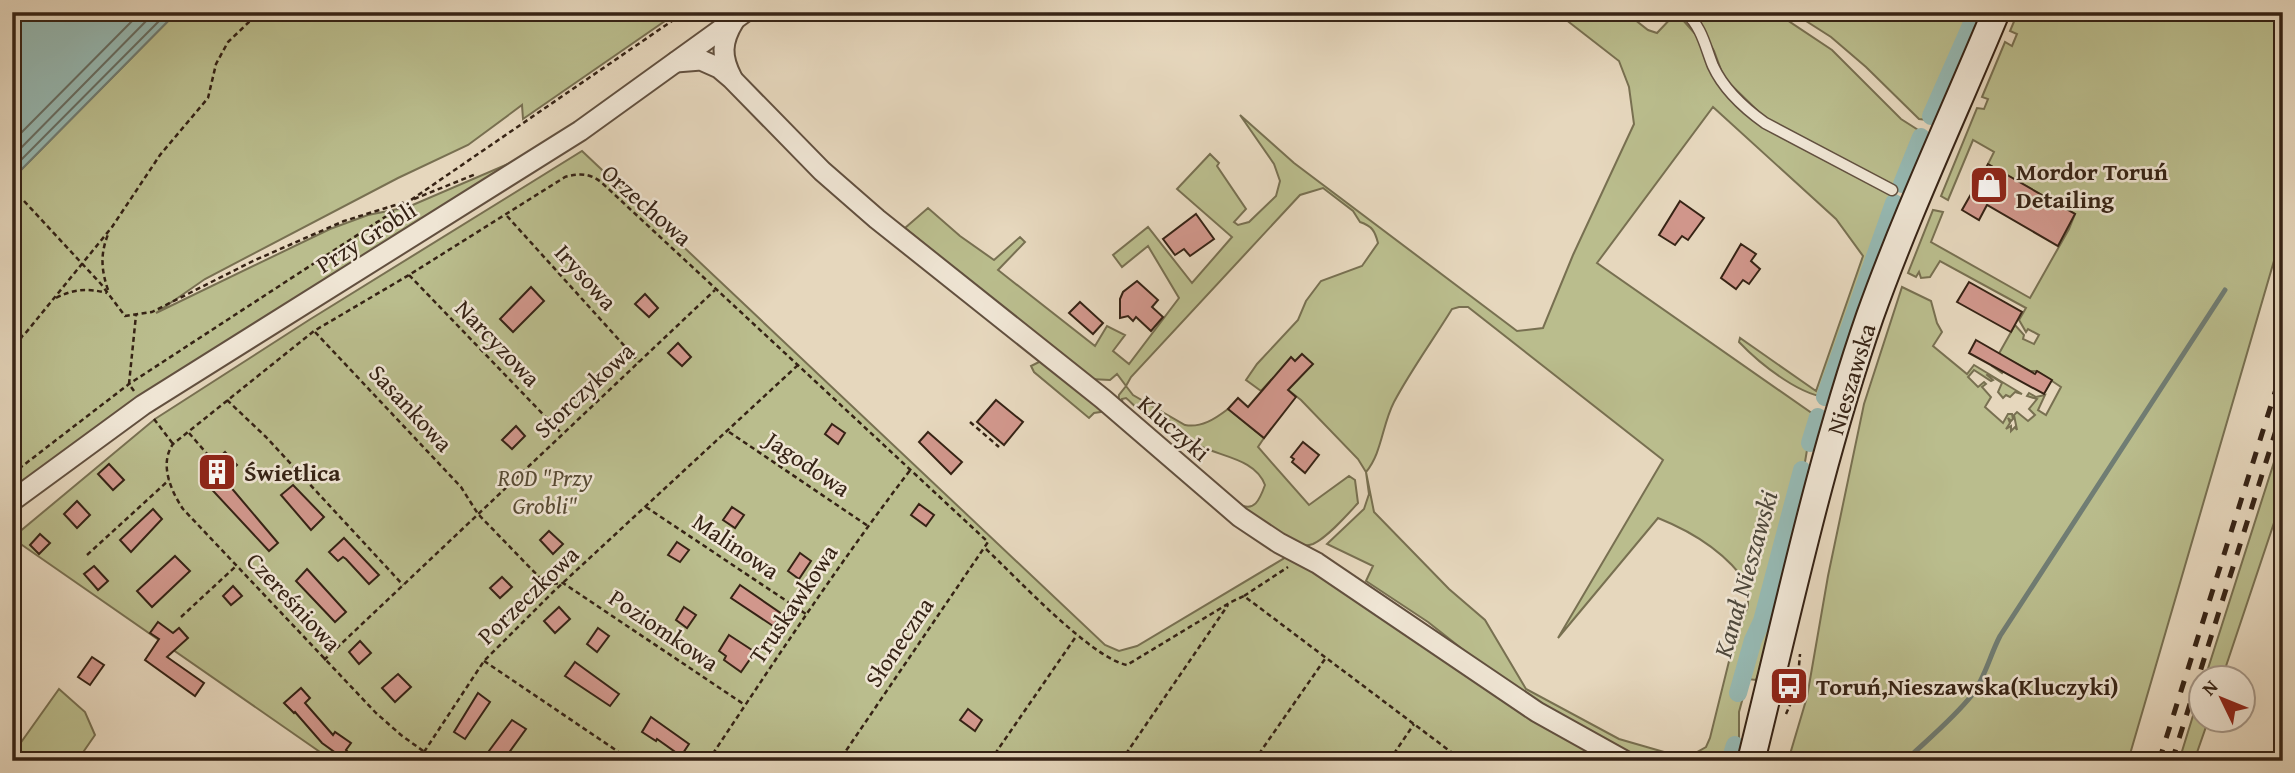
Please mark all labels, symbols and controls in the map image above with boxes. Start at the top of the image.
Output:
place label: Mordor Toruń Detailing [2016,154,2168,217]
street label: Orzechowa [594,156,700,255]
shop icon: Mordor Toruń Detailing [1968,164,2010,206]
street label: Przy Grobli [309,192,423,282]
street label: Irysowa [547,236,626,318]
street label: Narcyzowa [447,291,549,395]
street label: Nieszawska [1817,318,1885,439]
street label: Storczykowa [526,334,643,446]
street label: Sasankowa [361,356,461,460]
street label: Kluczyki [1130,387,1218,470]
street label: Jagodowa [756,421,858,506]
building icon: Świetlica [196,451,238,493]
place label: Świetlica [244,455,341,490]
park label: ROD "Przy Grobli" [497,460,592,523]
water label: Kanał Nieszawski [1702,486,1788,663]
street label: Malinowa [686,504,787,588]
street label: Porzeczkowa [469,537,587,653]
street label: Truskawkowa [740,537,846,671]
street label: Czereśniowa [238,544,350,660]
street label: Poziomkowa [602,580,726,680]
street label: Słoneczna [856,590,942,694]
north arrow [2186,664,2256,734]
bus stop icon: Toruń,Nieszawska(Kluczyki) [1768,665,1810,707]
place label: Toruń,Nieszawska(Kluczyki) [1816,669,2119,704]
text: N [2195,673,2224,702]

